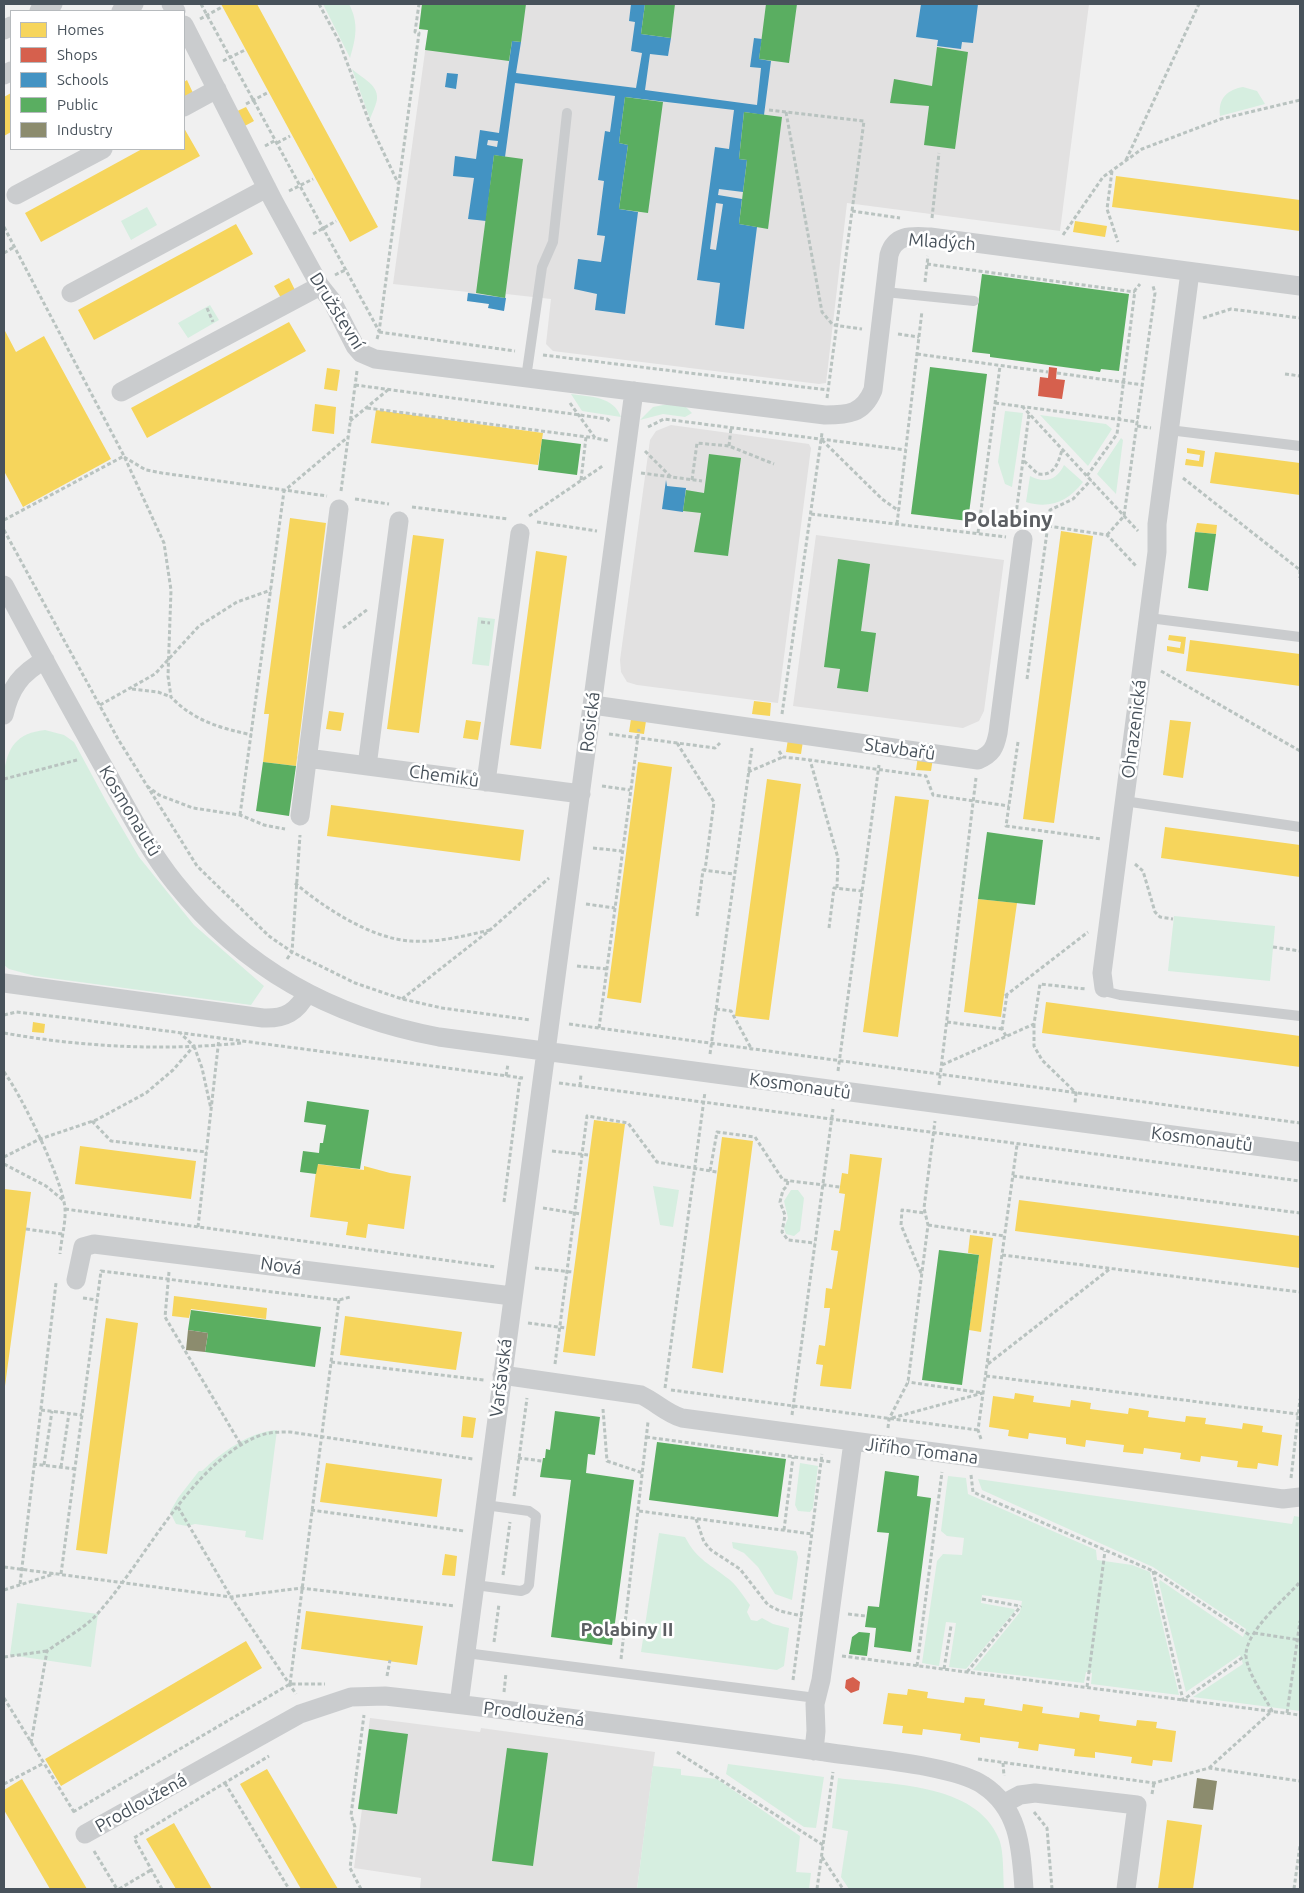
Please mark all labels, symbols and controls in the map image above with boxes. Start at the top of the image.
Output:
legend [10,10,185,150]
text: Homes [57,21,104,38]
text: Shops [57,46,98,63]
text: Schools [57,71,108,88]
text: Public [57,96,98,113]
text: Industry [57,121,112,138]
street label: Mladých [908,229,976,255]
street label: Družstevní [305,269,369,353]
district label: Polabiny [963,507,1053,533]
street label: Ohrazenická [1117,678,1151,780]
street label: Rosická [576,691,604,753]
street label: Stavbařů [863,733,937,765]
street label: Chemiků [408,760,480,792]
street label: Kosmonautů [94,762,166,860]
street label: Kosmonautů [748,1068,852,1104]
street label: Kosmonautů [1150,1122,1254,1156]
street label: Nová [259,1252,303,1280]
street label: Varšavská [485,1337,517,1419]
street label: Jiřího Tomana [864,1433,980,1469]
district label: Polabiny II [580,1619,674,1641]
street label: Prodloužená [482,1697,586,1731]
street label: Prodloužená [91,1769,191,1837]

